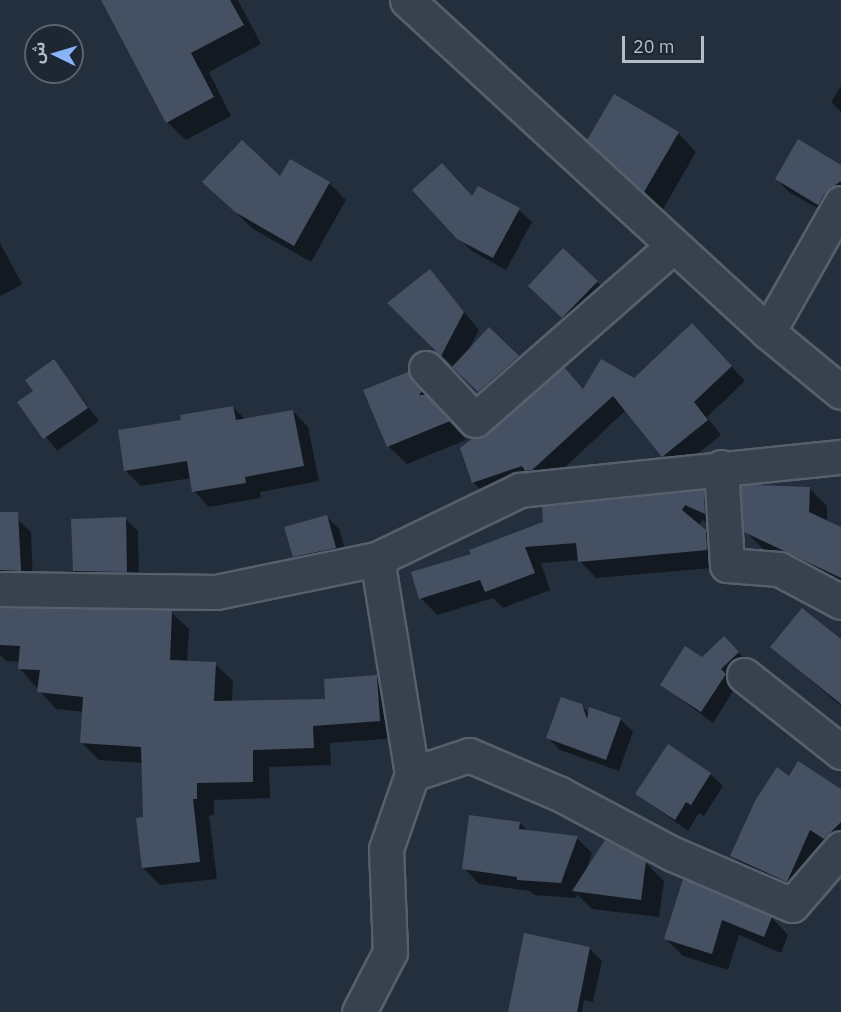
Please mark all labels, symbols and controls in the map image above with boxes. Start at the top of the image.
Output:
north arrow [24,24,84,84]
scale bar [625,24,708,62]
text: 20 m [633,35,675,58]
text: ش [27,41,49,64]

